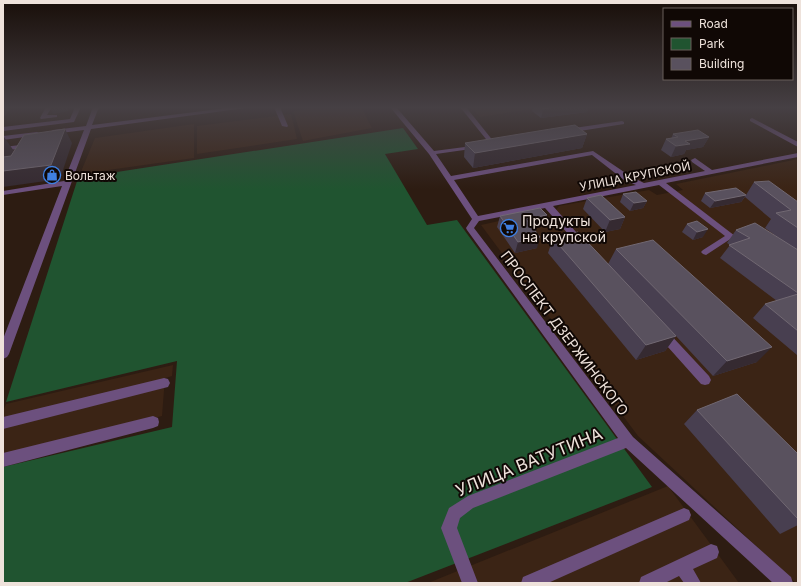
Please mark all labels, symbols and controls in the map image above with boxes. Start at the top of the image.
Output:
legend [663,8,793,80]
text: Road [699,16,728,31]
text: Park [699,36,725,51]
text: Building [699,56,744,71]
street label: УЛИЦА КРУПСКОЙ [578,158,692,194]
shop icon: Вольтаж [42,165,62,185]
place label: Вольтаж [65,168,116,183]
place label: Продукты на крупской [522,212,606,245]
supermarket icon: Продукты на крупской [499,218,519,238]
street label: ПРОСПЕКТ ДЗЕРЖИНСКОГО [498,247,632,419]
street label: УЛИЦА ВАТУТИНА [453,423,606,501]

